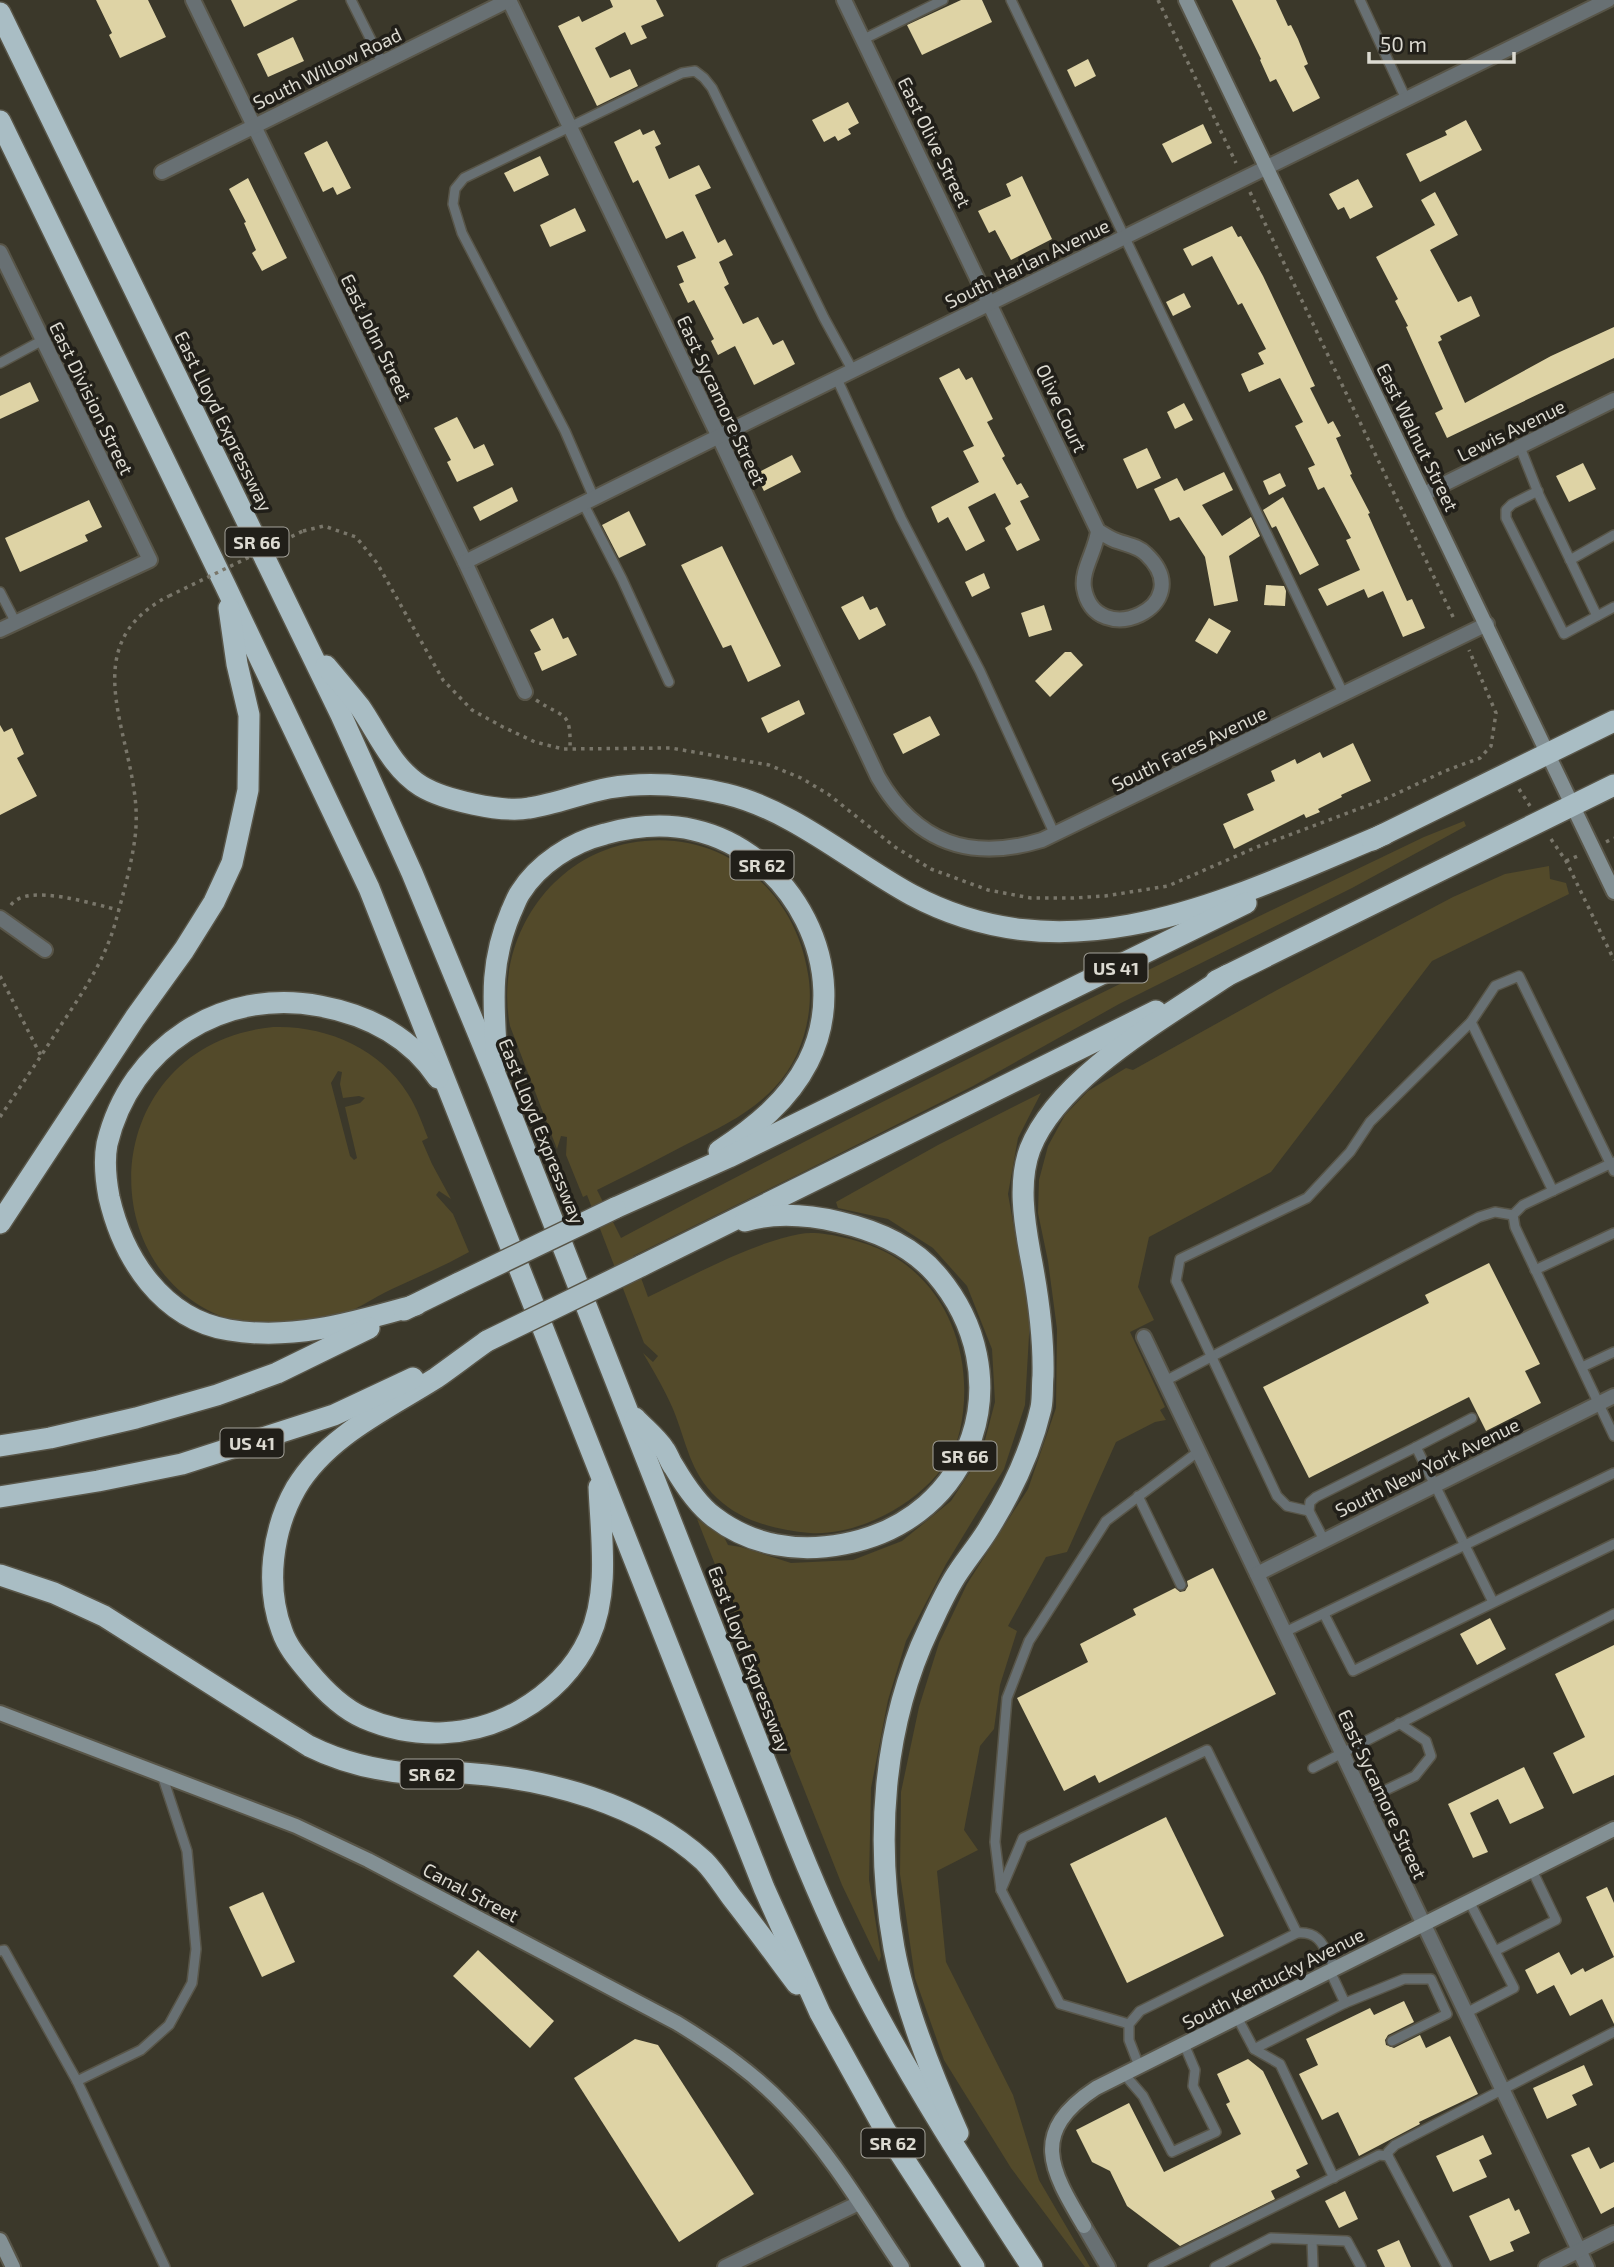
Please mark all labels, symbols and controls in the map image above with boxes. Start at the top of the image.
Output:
scale bar [1369,21,1514,65]
street label: South Willow Road [249,22,405,114]
text: 50 m [1380,31,1427,56]
street label: East Olive Street [893,73,977,211]
street label: South Harlan Avenue [941,213,1113,313]
street label: East John Street [336,270,418,404]
street label: East Sycamore Street [673,312,771,488]
street label: East Division Street [45,318,139,478]
street label: East Lloyd Expressway [170,327,278,515]
street label: East Walnut Street [1372,359,1464,515]
street label: Olive Court [1032,360,1092,456]
street label: Lewis Avenue [1453,394,1569,466]
road number: SR 66 [226,528,288,556]
street label: South Fares Avenue [1108,700,1270,796]
road number: SR 62 [730,850,794,880]
road number: US 41 [1084,953,1148,982]
street label: East Lloyd Expressway [494,1035,590,1227]
street label: South New York Avenue [1331,1412,1523,1522]
road number: US 41 [220,1428,284,1458]
road number: SR 66 [934,1442,996,1470]
street label: East Lloyd Expressway [704,1562,796,1756]
street label: East Sycamore Street [1334,1706,1432,1882]
road number: SR 62 [400,1759,464,1788]
street label: Canal Street [419,1857,523,1927]
street label: South Kentucky Avenue [1178,1922,1368,2034]
road number: SR 62 [862,2129,924,2158]

